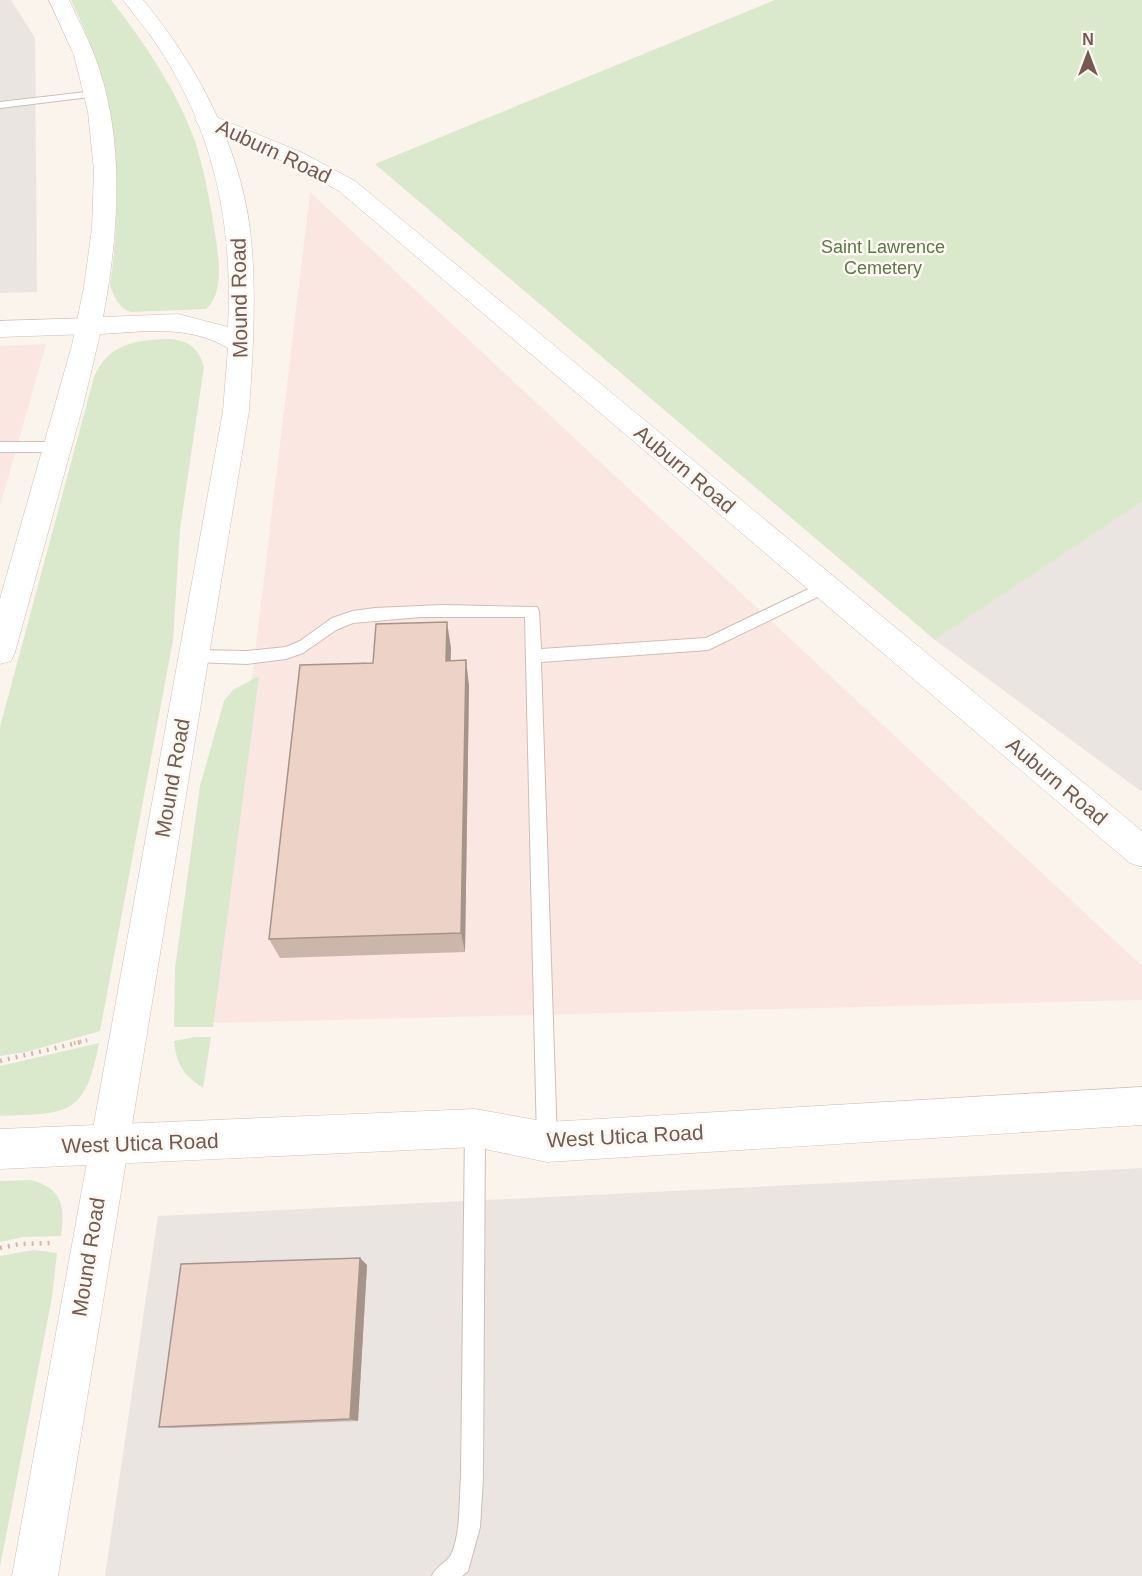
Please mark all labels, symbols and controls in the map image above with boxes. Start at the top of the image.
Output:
north arrow [1058,24,1118,84]
text: N [1082,31,1094,48]
street label: Auburn Road [213,114,335,188]
park label: Saint Lawrence Cemetery [821,237,945,278]
street label: Mound Road [226,238,252,358]
street label: Auburn Road [630,420,740,518]
street label: Mound Road [150,717,194,839]
street label: Auburn Road [1002,732,1112,830]
street label: West Utica Road [546,1120,704,1152]
street label: West Utica Road [61,1129,219,1157]
street label: Mound Road [67,1196,109,1318]

